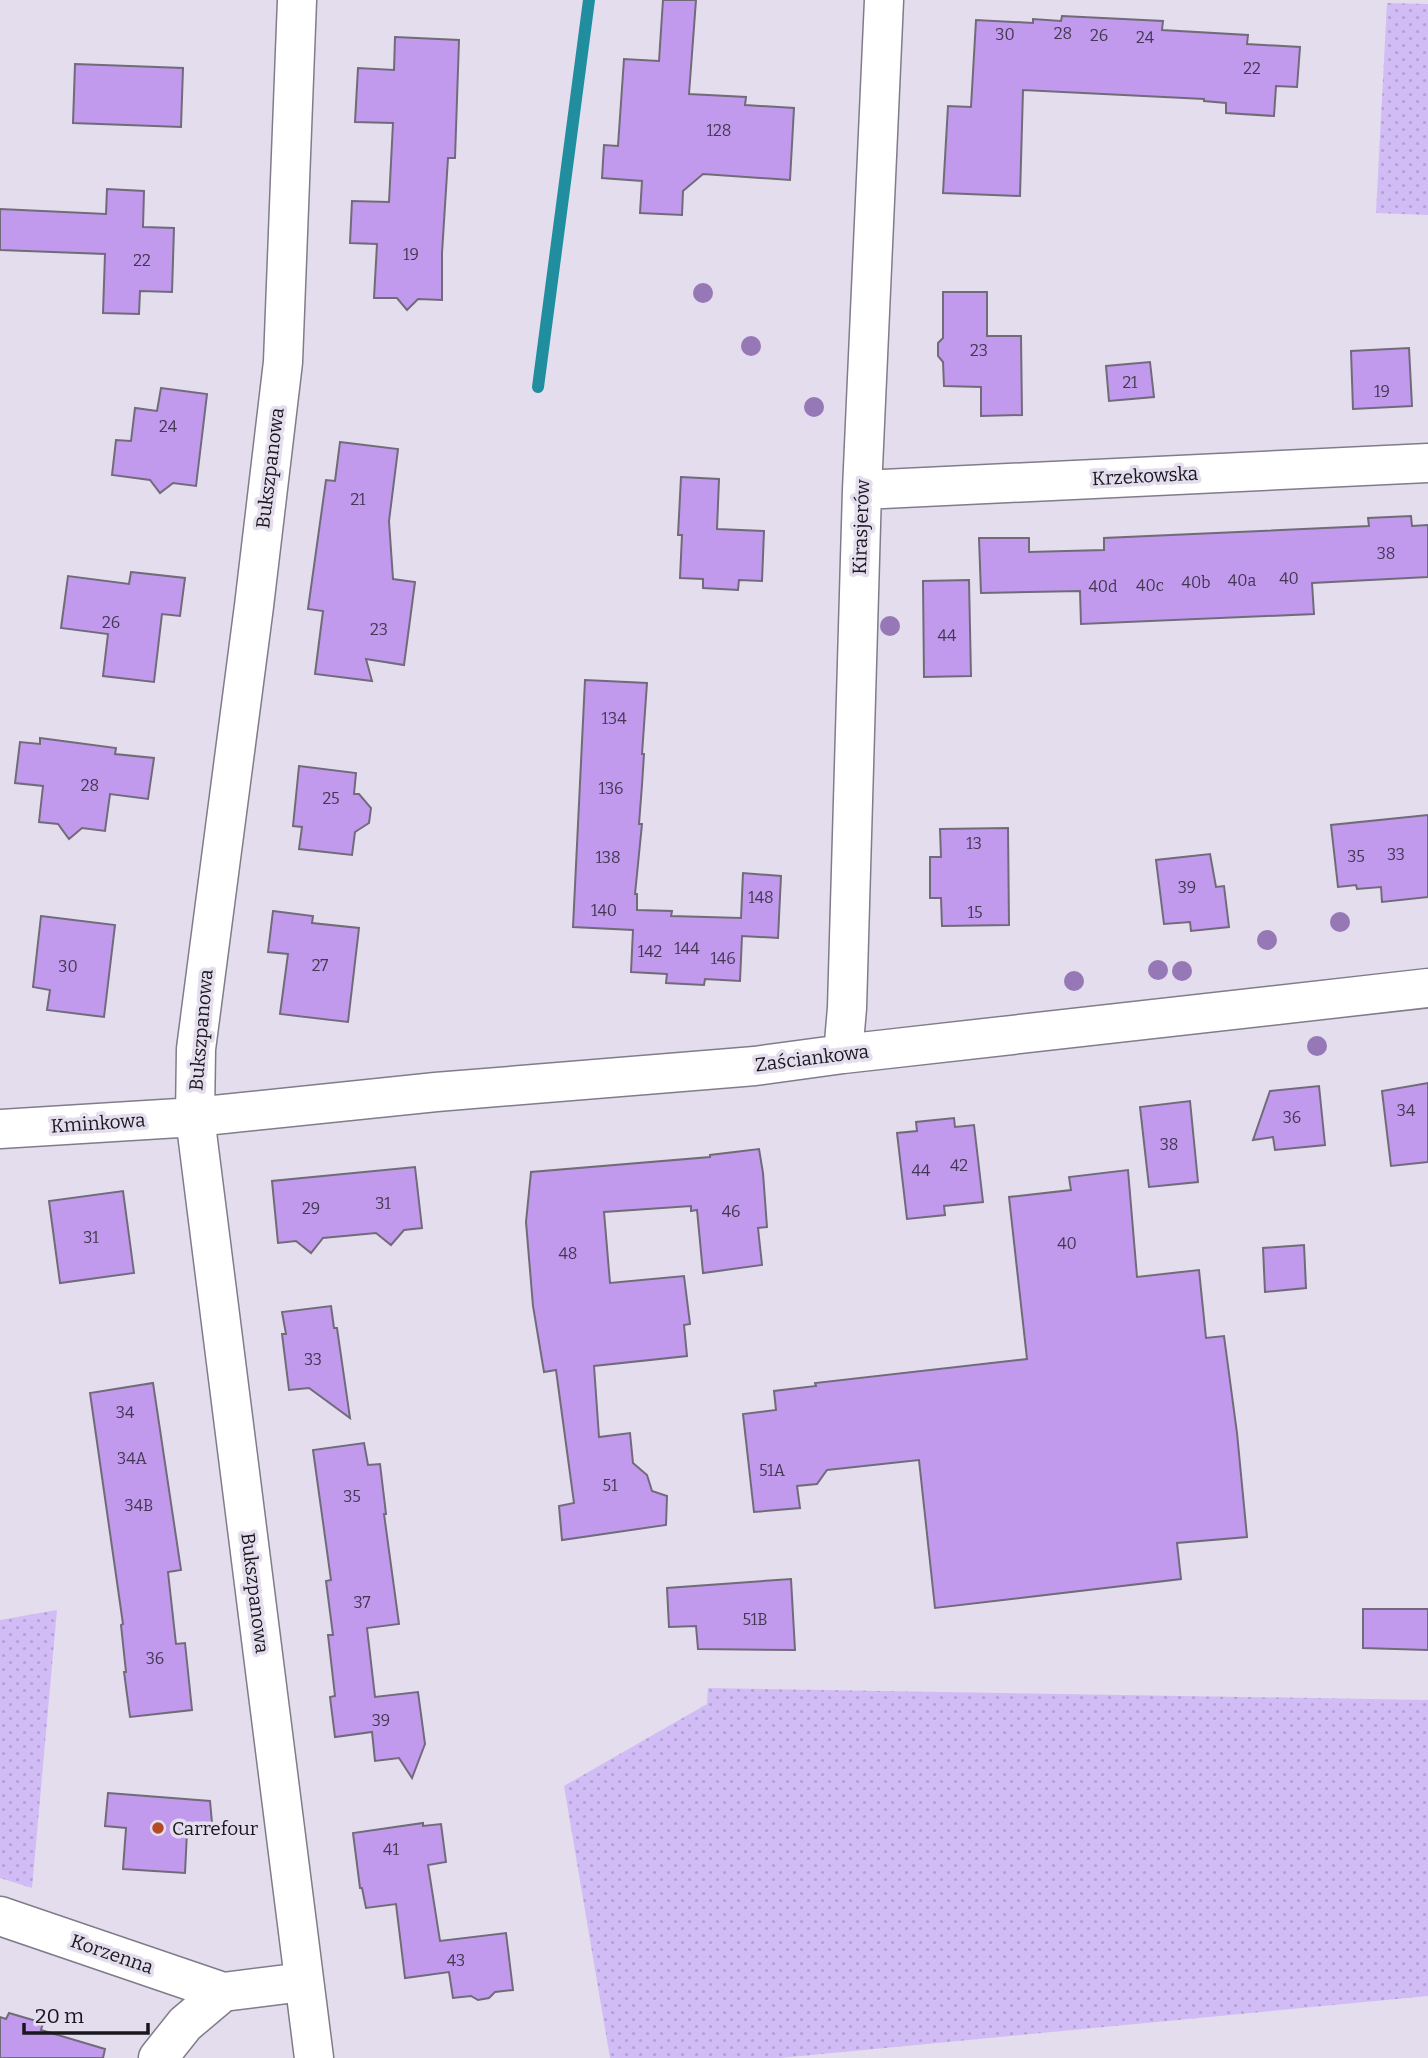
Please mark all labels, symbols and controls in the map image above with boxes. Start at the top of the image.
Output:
house number: 28 [1054,24,1072,43]
house number: 30 [995,25,1015,44]
house number: 26 [1090,26,1108,45]
house number: 24 [1136,28,1155,47]
house number: 22 [1243,59,1261,78]
house number: 128 [707,121,731,140]
house number: 19 [403,245,419,264]
house number: 22 [133,251,151,270]
house number: 23 [970,341,988,360]
house number: 21 [1122,373,1138,392]
house number: 19 [1374,382,1390,401]
street label: Bukszpanowa [251,406,289,530]
house number: 24 [159,417,178,436]
street label: Krzekowska [1091,462,1199,490]
street label: Kirasjerów [848,478,874,575]
house number: 21 [350,490,366,509]
house number: 38 [1377,544,1395,563]
house number: 40 [1279,569,1299,588]
house number: 40a [1228,571,1256,590]
house number: 40b [1182,573,1210,592]
house number: 40c [1136,576,1164,595]
house number: 40d [1088,577,1118,596]
house number: 26 [102,613,120,632]
house number: 23 [370,620,388,639]
house number: 44 [938,626,957,645]
house number: 134 [602,709,627,728]
house number: 28 [81,776,99,795]
house number: 136 [598,779,624,798]
house number: 25 [322,789,340,808]
house number: 13 [966,834,982,853]
house number: 33 [1387,845,1405,864]
house number: 35 [1347,847,1365,866]
house number: 138 [595,848,621,867]
house number: 39 [1178,878,1196,897]
house number: 148 [748,888,774,907]
house number: 140 [591,901,617,920]
house number: 15 [967,903,983,922]
house number: 144 [674,939,700,958]
house number: 142 [638,942,662,961]
house number: 146 [710,949,736,968]
house number: 27 [312,956,328,975]
house number: 30 [58,957,78,976]
street label: Bukszpanowa [184,968,218,1092]
street label: Zaściankowa [754,1040,871,1076]
house number: 34 [1397,1101,1416,1120]
street label: Kminkowa [50,1108,147,1138]
house number: 36 [1283,1108,1301,1127]
house number: 38 [1160,1135,1178,1154]
house number: 42 [950,1156,968,1175]
house number: 44 [912,1161,931,1180]
house number: 31 [375,1194,391,1213]
house number: 29 [302,1199,320,1218]
house number: 46 [722,1202,740,1221]
house number: 31 [83,1228,99,1247]
house number: 40 [1057,1234,1077,1253]
house number: 48 [559,1244,577,1263]
house number: 33 [304,1350,322,1369]
house number: 34 [116,1403,135,1422]
house number: 34A [117,1449,148,1468]
house number: 51A [759,1461,786,1480]
house number: 51 [603,1476,618,1495]
house number: 35 [343,1487,361,1506]
house number: 34B [125,1496,153,1515]
street label: Bukszpanowa [236,1531,274,1655]
house number: 37 [353,1593,371,1612]
house number: 51B [742,1610,768,1629]
house number: 36 [146,1649,164,1668]
house number: 39 [372,1711,390,1730]
place label: Carrefour [172,1817,259,1840]
marker: Carrefour [150,1820,166,1836]
house number: 41 [383,1840,399,1859]
street label: Korzenna [68,1929,157,1979]
house number: 43 [447,1951,465,1970]
scale bar [24,1992,149,2036]
text: 20 m [35,2003,84,2029]

